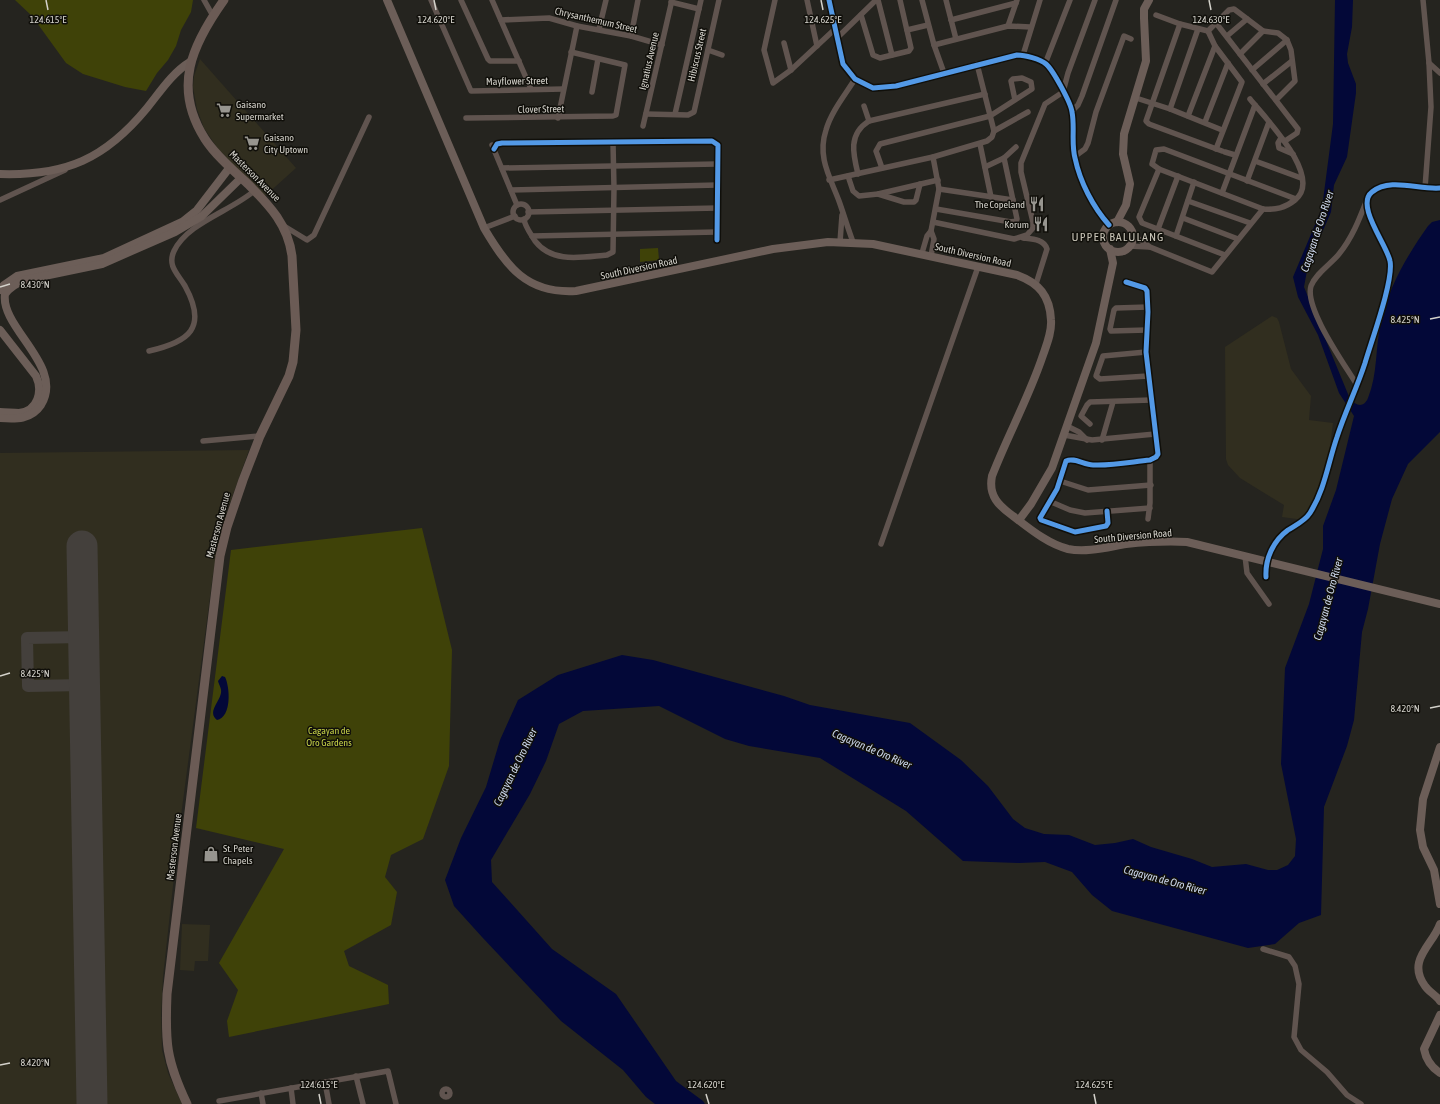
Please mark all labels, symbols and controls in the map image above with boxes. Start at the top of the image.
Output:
street label: Chrysanthemum Street [554,5,638,35]
text: 124.615°E [30,14,67,25]
text: 124.620°E [418,14,455,25]
text: 124.625°E [805,14,842,25]
text: 124.630°E [1193,14,1230,25]
street label: Hibiscus Street [686,27,708,83]
street label: Ignatius Avenue [637,31,661,91]
street label: Mayflower Street [486,75,548,87]
place label: Gaisano Supermarket [236,99,284,122]
supermarket icon: Gaisano Supermarket [215,101,233,119]
street label: Clover Street [518,103,564,115]
place label: Gaisano City Uptown [264,132,308,155]
supermarket icon: Gaisano City Uptown [243,134,261,152]
street label: Masterson Avenue [227,148,283,204]
water label: Cagayan de Oro River [1298,188,1336,273]
restaurant icon: The Copeland [1028,195,1046,213]
place label: The Copeland [975,199,1025,210]
restaurant icon: Korum [1032,215,1050,233]
place label: Korum [1005,219,1029,230]
district label: UPPER BALULANG [1072,230,1164,244]
street label: South Diversion Road [934,241,1013,269]
street label: South Diversion Road [600,254,679,281]
text: 8.430°N [20,279,50,290]
text: 8.425°N [1390,314,1420,325]
street label: Masterson Avenue [204,491,232,559]
street label: South Diversion Road [1094,527,1173,545]
water label: Cagayan de Oro River [1311,556,1345,642]
text: 8.425°N [20,668,50,679]
text: 8.420°N [1390,703,1420,714]
park label: Cagayan de Oro Gardens [306,725,352,748]
water label: Cagayan de Oro River [491,726,539,808]
water label: Cagayan de Oro River [831,727,914,771]
street label: Masterson Avenue [164,812,184,881]
place label: St. Peter Chapels [223,843,254,866]
shop icon: St. Peter Chapels [202,845,220,863]
water label: Cagayan de Oro River [1122,863,1208,897]
text: 8.420°N [20,1057,50,1068]
text: 124.615°E [301,1079,338,1090]
text: 124.620°E [688,1079,725,1090]
text: 124.625°E [1076,1079,1113,1090]

